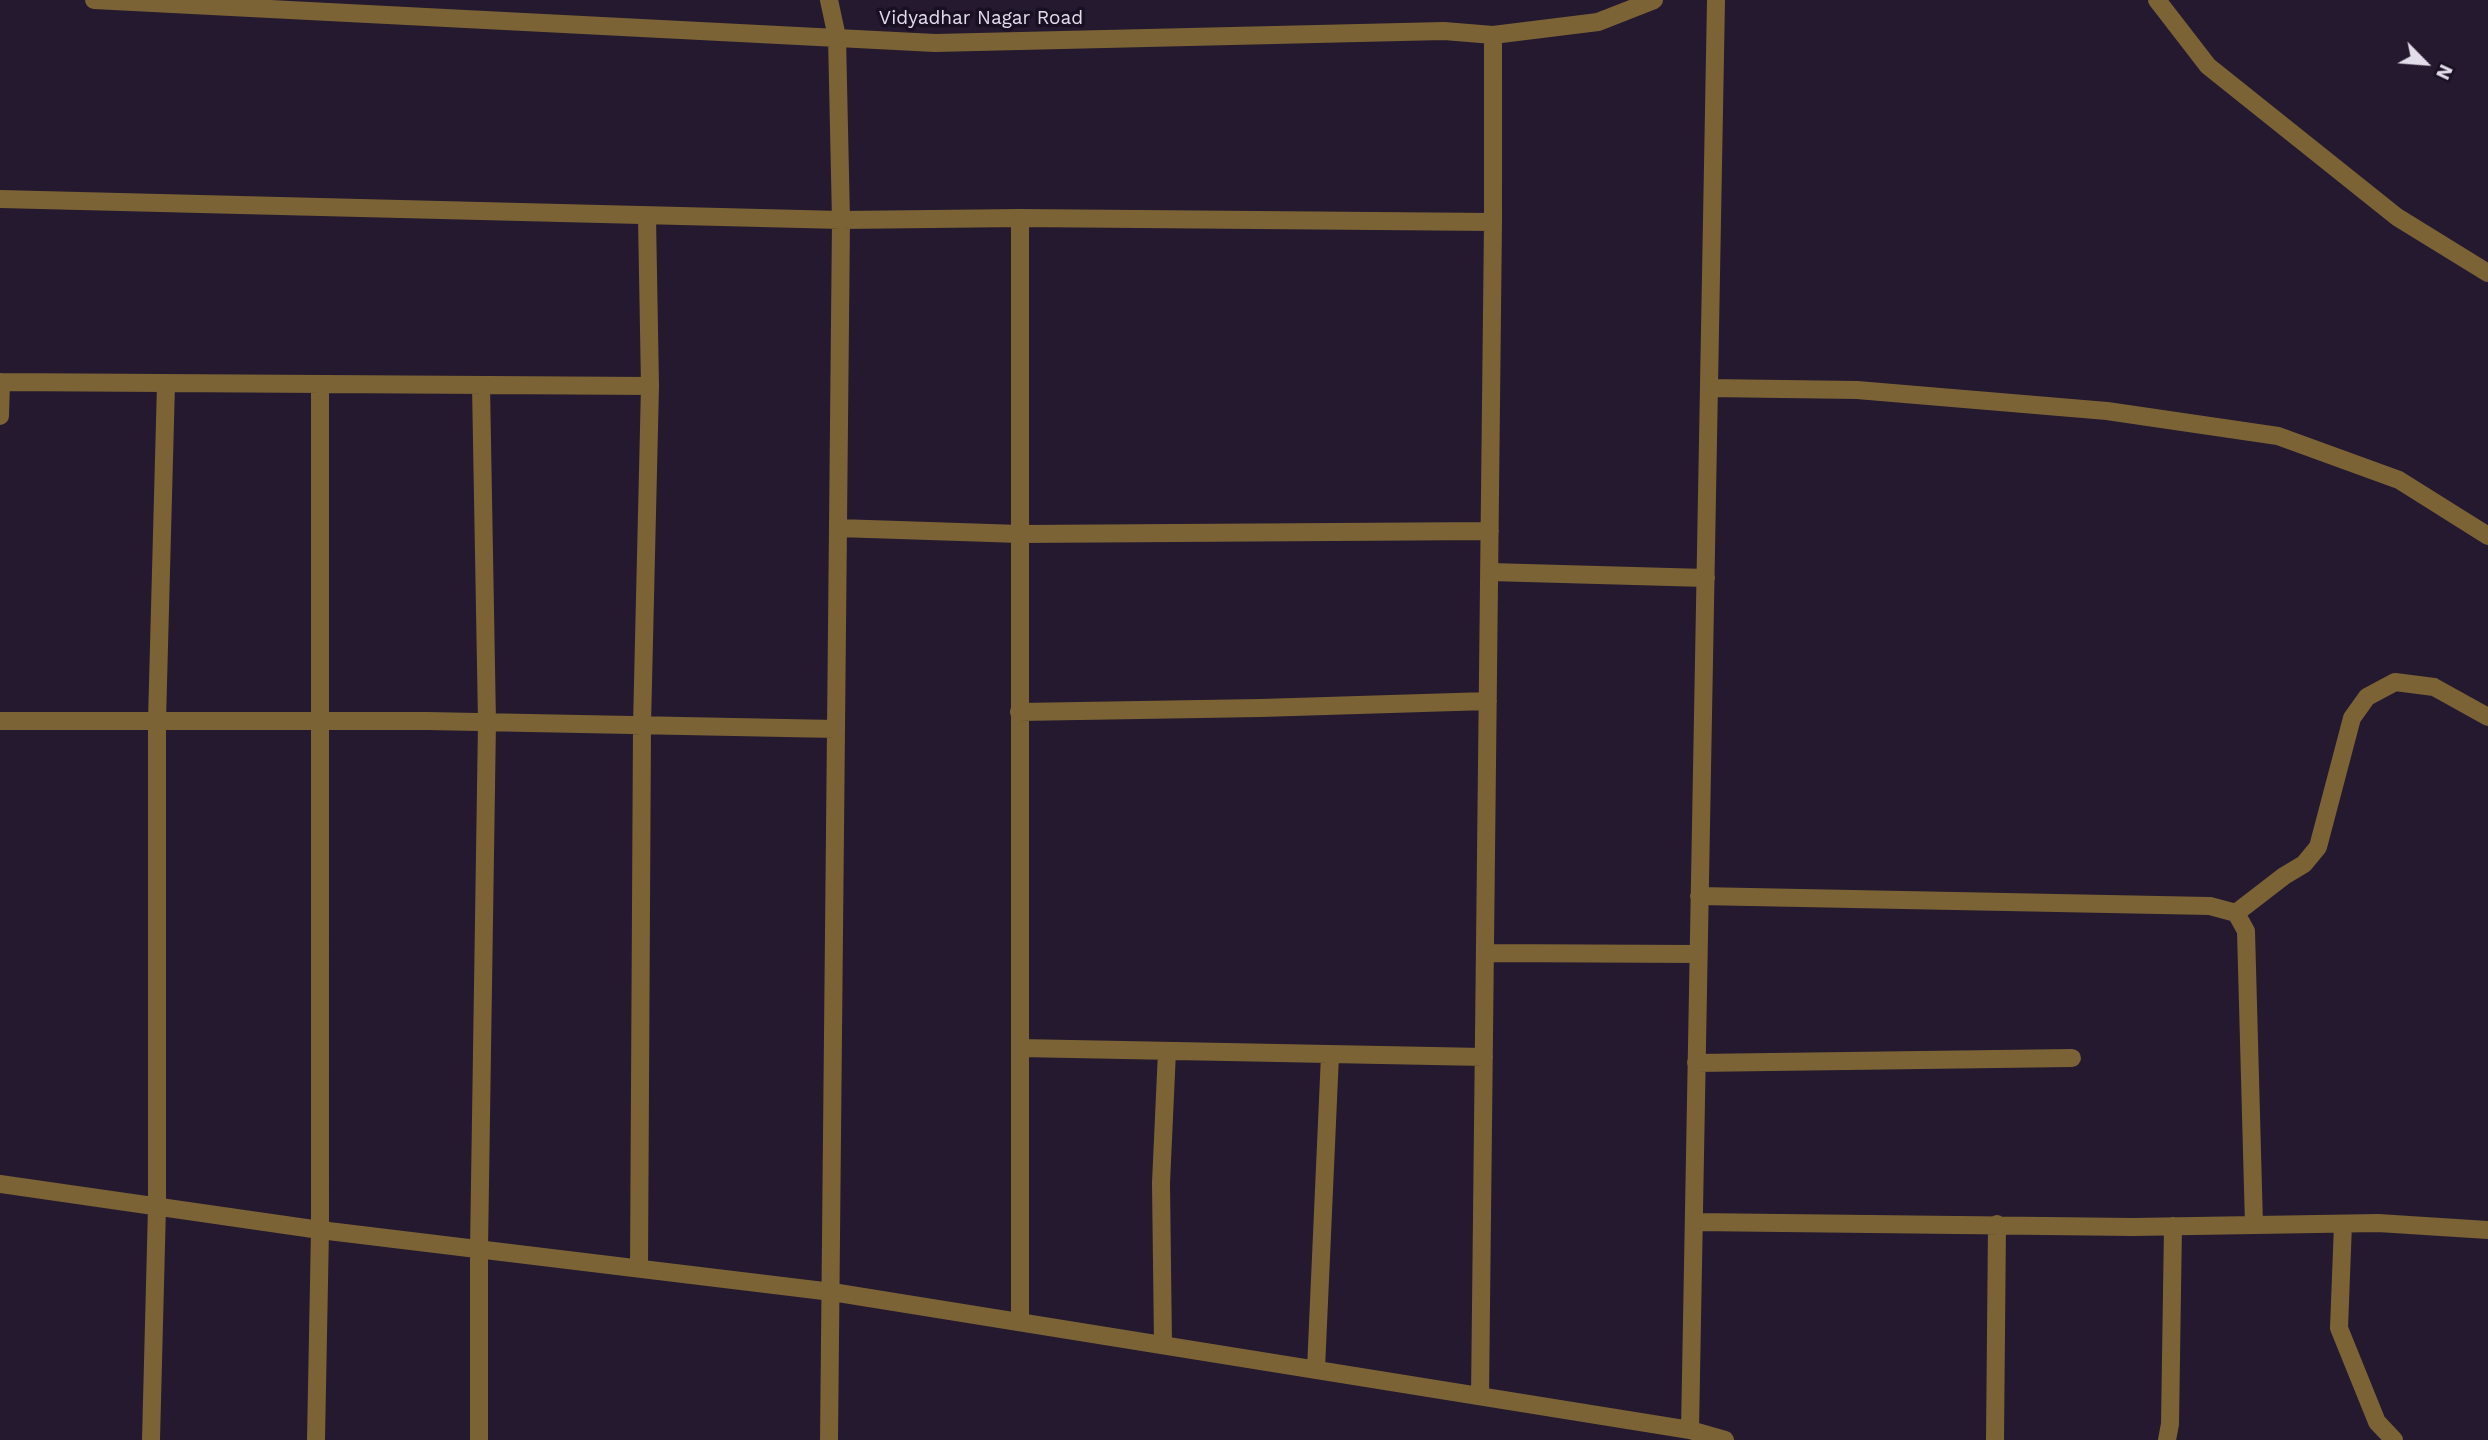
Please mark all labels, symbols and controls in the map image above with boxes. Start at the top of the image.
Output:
street label: Vidyadhar Nagar Road [879,7,1083,29]
north arrow [2390,28,2460,98]
text: N [2431,61,2458,83]

